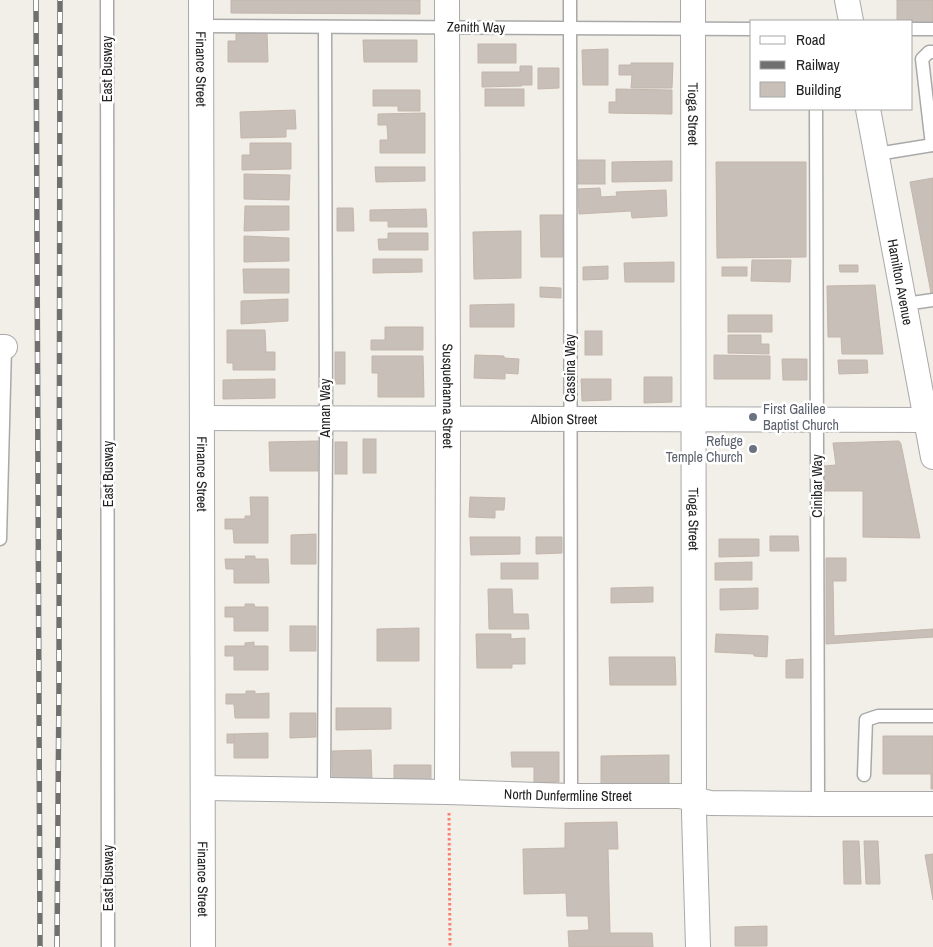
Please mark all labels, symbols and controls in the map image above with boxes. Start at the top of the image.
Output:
street label: Zenith Way [447,17,506,37]
legend [750,20,913,110]
text: Road [796,29,825,50]
street label: Finance Street [192,31,210,107]
street label: East Busway [98,36,116,102]
text: Railway [796,54,841,75]
text: Building [796,79,841,100]
street label: Tioga Street [684,82,702,146]
street label: Hamilton Avenue [883,237,917,327]
street label: Cassina Way [561,334,579,402]
street label: Susquehanna Street [439,344,457,448]
street label: Annan Way [316,378,334,438]
place label: First Galilee Baptist Church [763,400,839,434]
street label: Albion Street [530,410,597,428]
marker: First Galilee Baptist Church [747,411,759,423]
place label: Refuge Temple Church [666,432,743,466]
street label: Finance Street [193,436,211,512]
street label: East Busway [99,441,117,507]
marker: Refuge Temple Church [747,443,759,455]
street label: Cinibar Way [808,454,826,518]
street label: Tioga Street [685,487,703,551]
street label: North Dunfermline Street [504,785,632,805]
street label: Finance Street [194,841,212,917]
street label: East Busway [99,845,117,911]

